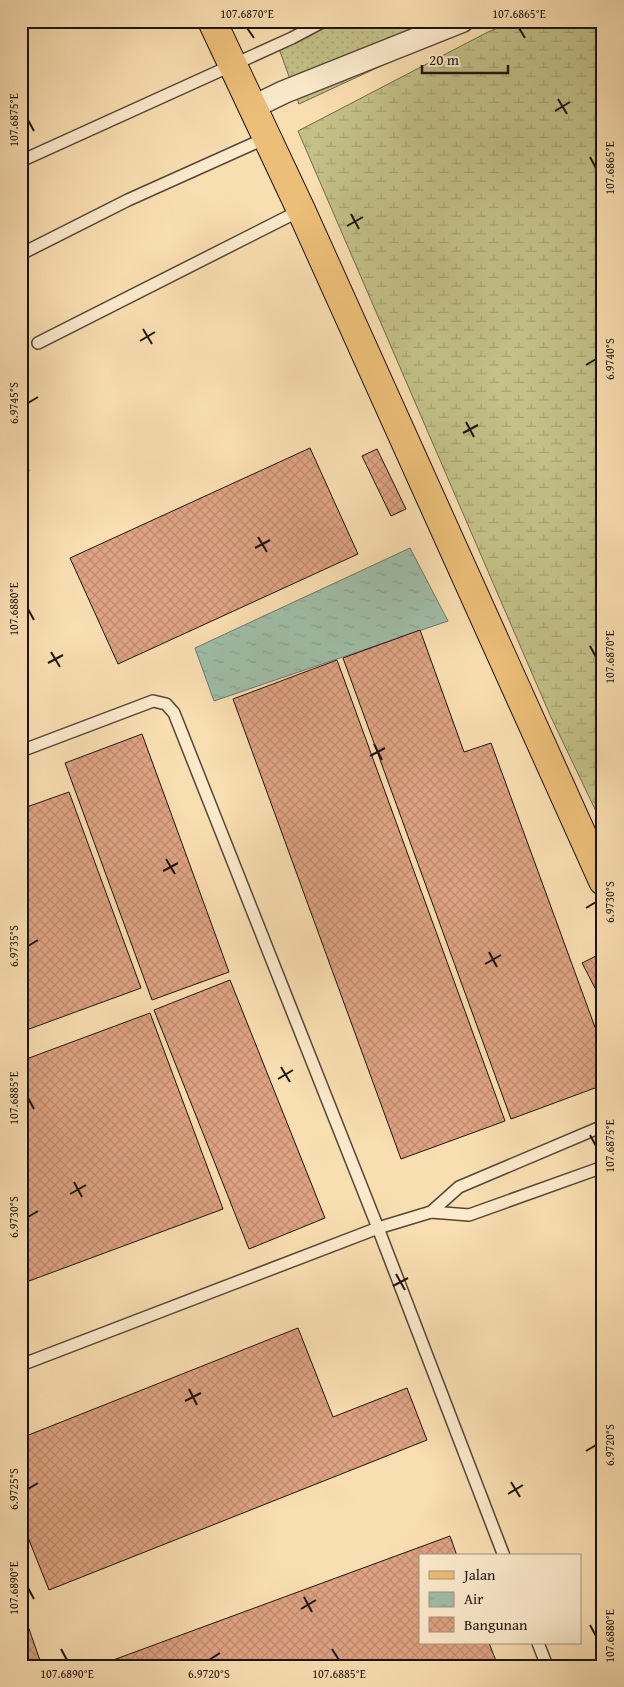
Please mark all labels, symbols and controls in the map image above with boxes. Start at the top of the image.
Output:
text: 107.6870°E [220,5,274,22]
text: 107.6865°E [492,5,546,22]
scale bar [422,42,508,74]
text: 20 m [429,49,460,70]
text: 107.6875°E [5,93,22,147]
text: 107.6865°E [601,141,618,195]
text: 6.9740°S [601,338,618,380]
text: 6.9745°S [5,382,22,424]
text: 107.6880°E [5,582,22,636]
text: 107.6870°E [601,630,618,684]
text: 6.9730°S [601,881,618,923]
text: 6.9735°S [5,925,22,967]
text: 107.6885°E [5,1071,22,1125]
text: 107.6875°E [601,1119,618,1173]
text: 6.9730°S [5,1196,22,1238]
text: 6.9720°S [601,1424,618,1466]
text: 6.9725°S [5,1468,22,1510]
legend [419,1554,582,1644]
text: 107.6890°E [5,1561,22,1615]
text: Jalan [462,1564,496,1585]
text: Air [464,1588,484,1609]
text: 107.6880°E [601,1609,618,1663]
text: Bangunan [464,1614,528,1635]
text: 107.6890°E [40,1665,94,1682]
text: 6.9720°S [188,1665,230,1682]
text: 107.6885°E [312,1665,366,1682]

